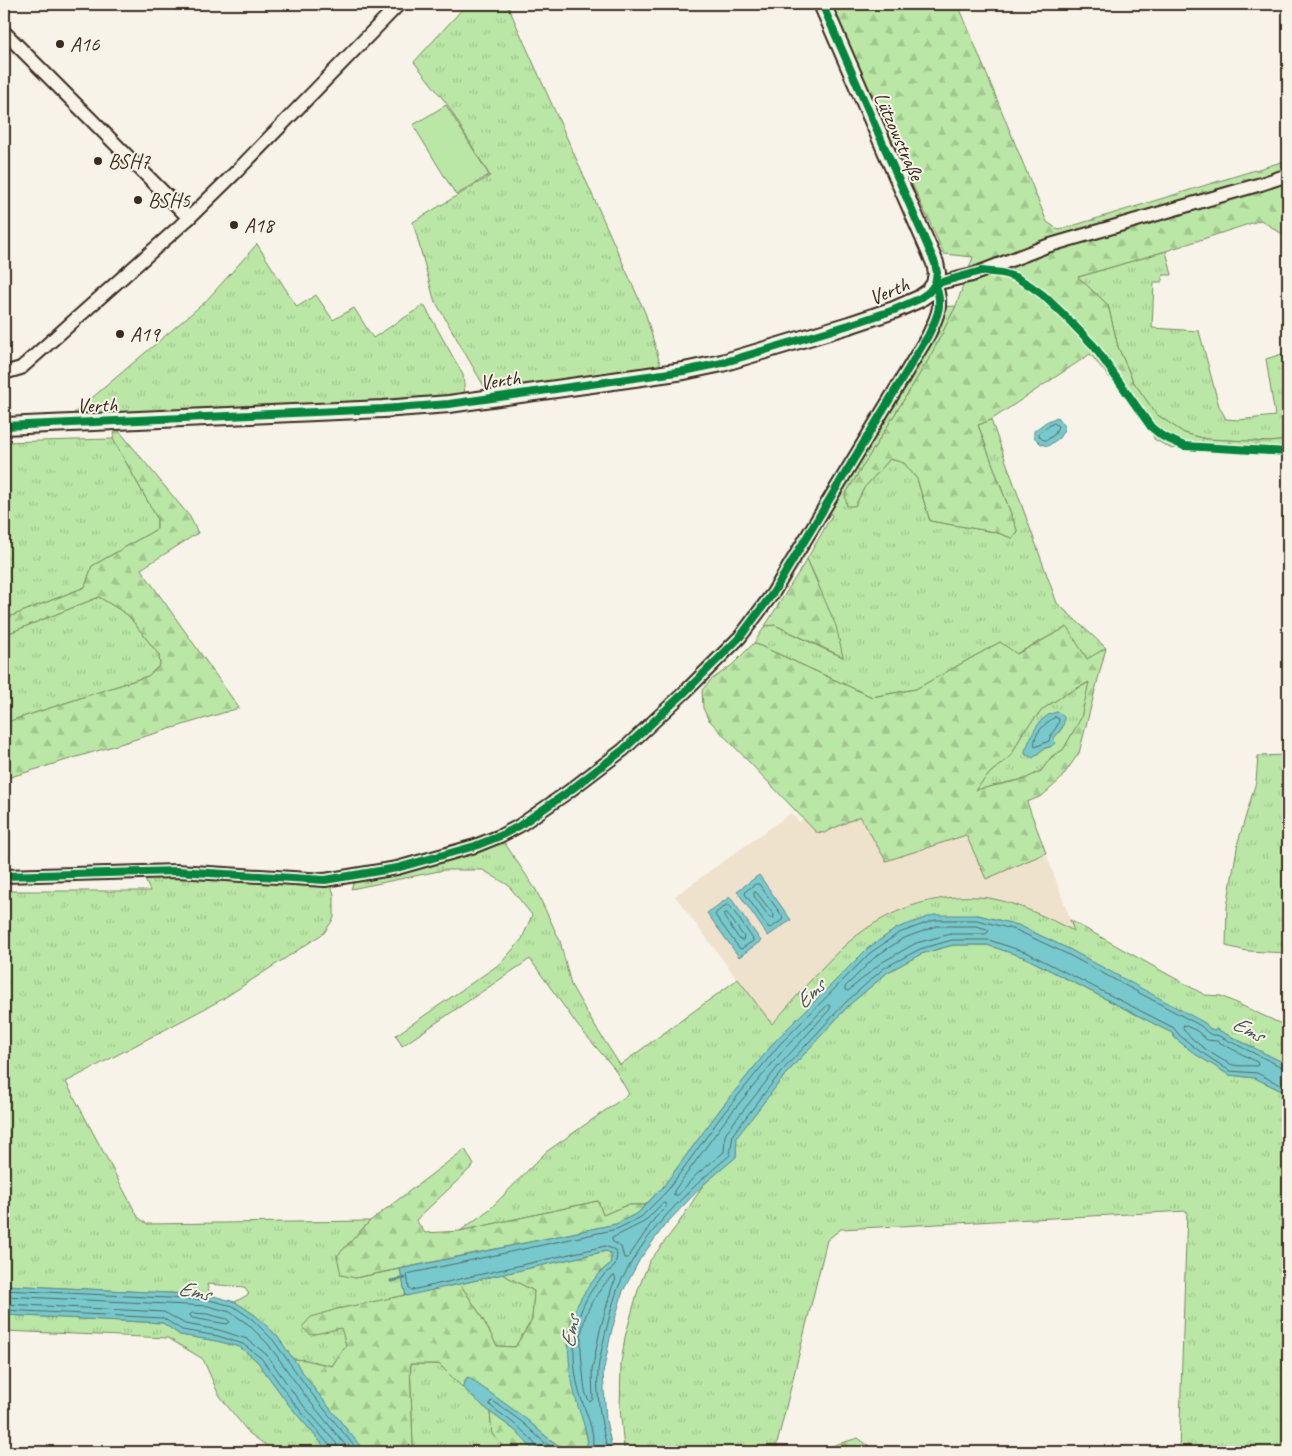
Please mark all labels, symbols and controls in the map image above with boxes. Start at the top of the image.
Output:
place label: A16 [70,31,100,57]
marker: A16 [54,38,66,50]
street label: Lützowstraße [868,88,931,186]
place label: BSH7 [108,148,152,174]
marker: BSH7 [92,155,104,167]
place label: BSH5 [148,187,192,213]
marker: BSH5 [132,194,144,206]
place label: A18 [244,212,276,238]
marker: A18 [228,219,240,231]
street label: Verth [865,271,913,311]
place label: A19 [130,321,161,347]
marker: A19 [114,328,126,340]
street label: Verth [478,364,522,396]
street label: Verth [76,391,118,419]
water label: Ems [789,971,833,1015]
water label: Ems [1228,1009,1271,1050]
water label: Ems [176,1274,216,1308]
water label: Ems [553,1311,587,1350]

